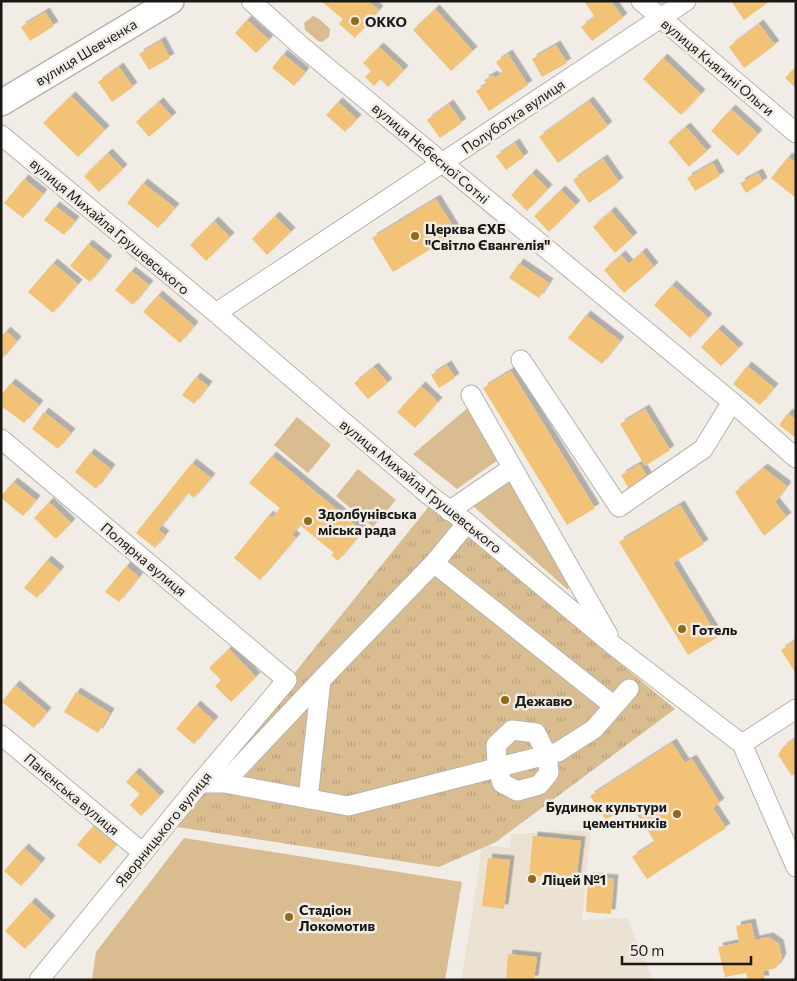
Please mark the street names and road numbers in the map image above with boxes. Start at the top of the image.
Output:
street label: вулиця Шевченка [32,15,140,89]
street label: вулиця Княгині Ольги [658,15,778,119]
street label: Полуботка вулиця [458,75,568,157]
street label: вулиця Небесної Сотні [369,99,493,207]
street label: вулиця Михайла Грушевського [27,154,193,298]
street label: вулиця Михайла Грушевського [337,415,505,557]
street label: Полярна вулиця [98,518,190,600]
street label: Паненська вулиця [21,749,123,839]
street label: Яворницького вулиця [111,768,215,890]

